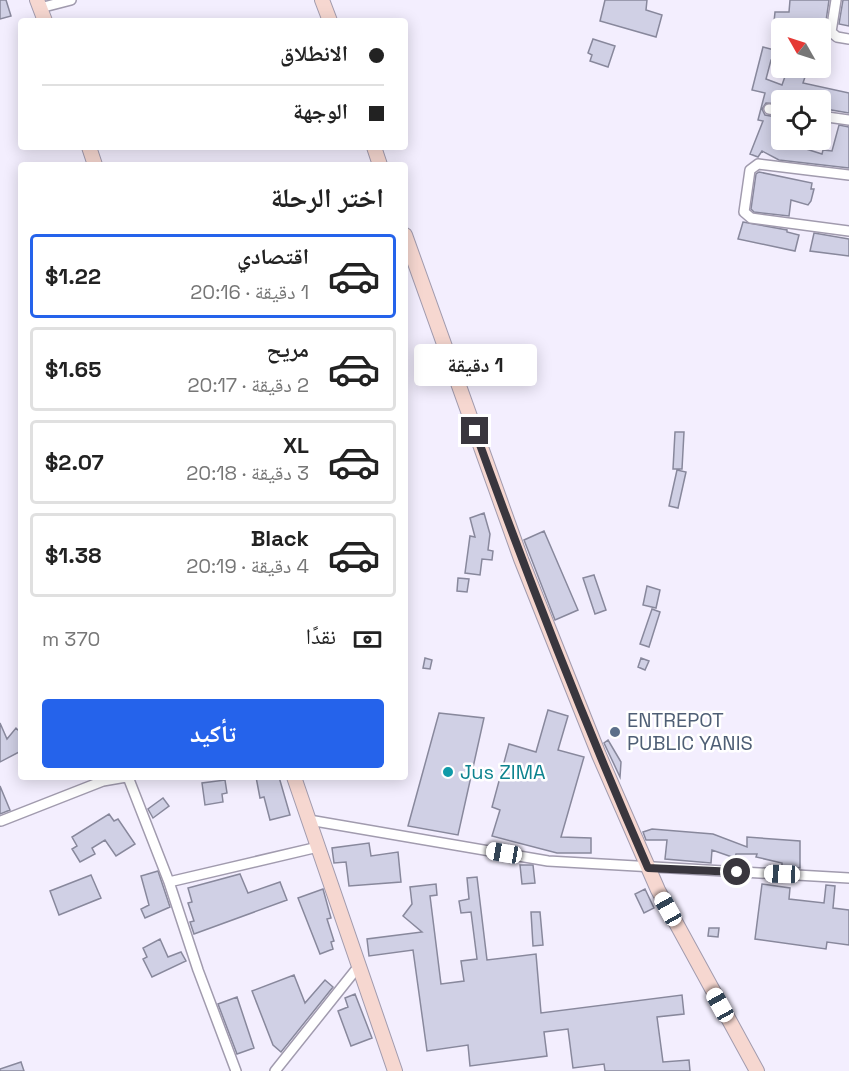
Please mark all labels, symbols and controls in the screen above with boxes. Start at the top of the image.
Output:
north arrow [771,18,831,78]
map controls [771,18,831,150]
text: الانطلاق [280,39,348,67]
button: locate [771,90,831,150]
text: الوجهة [293,97,348,125]
text: اختر الرحلة [271,180,384,215]
text: اقتصادي [237,242,309,270]
icon: car [327,249,381,303]
text: $1.22 [45,262,101,290]
text: 1 دقيقة · 20:16 [190,279,309,305]
text: مريح [266,335,309,363]
icon: car [327,342,381,396]
callout: 1 دقيقة [414,344,536,386]
text: 1 دقيقة [447,352,504,378]
text: $1.65 [45,355,101,383]
text: 2 دقيقة · 20:17 [188,372,309,398]
route end [461,417,488,444]
text: XL [283,431,309,459]
icon: car [327,435,381,489]
text: $2.07 [45,448,104,476]
text: 3 دقيقة · 20:18 [186,460,309,486]
text: Black [251,524,309,552]
icon: car [327,528,381,582]
text: $1.38 [45,541,101,569]
text: 4 دقيقة · 20:19 [186,553,309,579]
text: نقدًا [306,622,336,650]
icon: cash [351,623,384,656]
text: 370 m [42,626,100,652]
button: تأكيد [42,699,384,768]
place label: ENTREPOT PUBLIC YANIS [627,707,753,756]
marker: ENTREPOT PUBLIC YANIS [608,725,622,739]
place label: Jus ZIMA [460,759,546,785]
marker: Jus ZIMA [441,765,455,779]
car [485,841,523,865]
route start [723,858,750,885]
car [764,864,800,884]
car [651,889,685,929]
car [703,985,737,1025]

